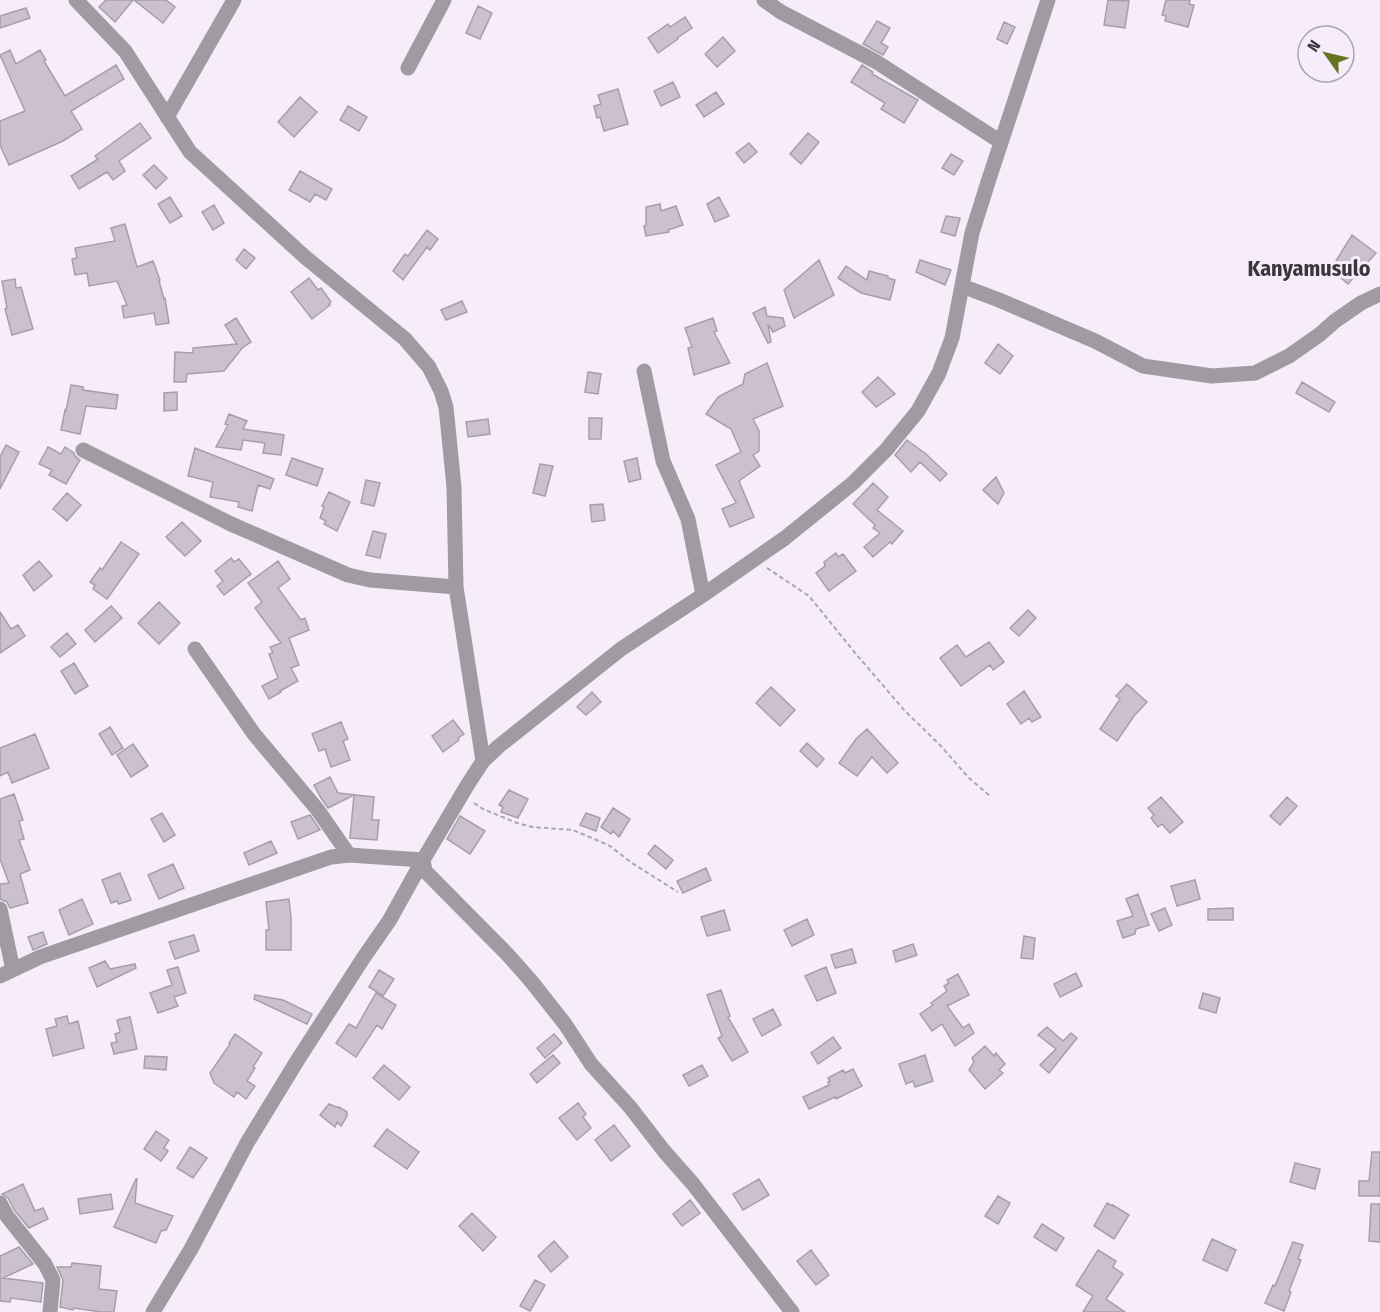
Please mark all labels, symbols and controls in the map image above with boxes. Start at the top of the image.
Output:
north arrow [1296,24,1356,84]
text: N [1303,37,1325,55]
district label: Kanyamusulo [1248,255,1371,282]

